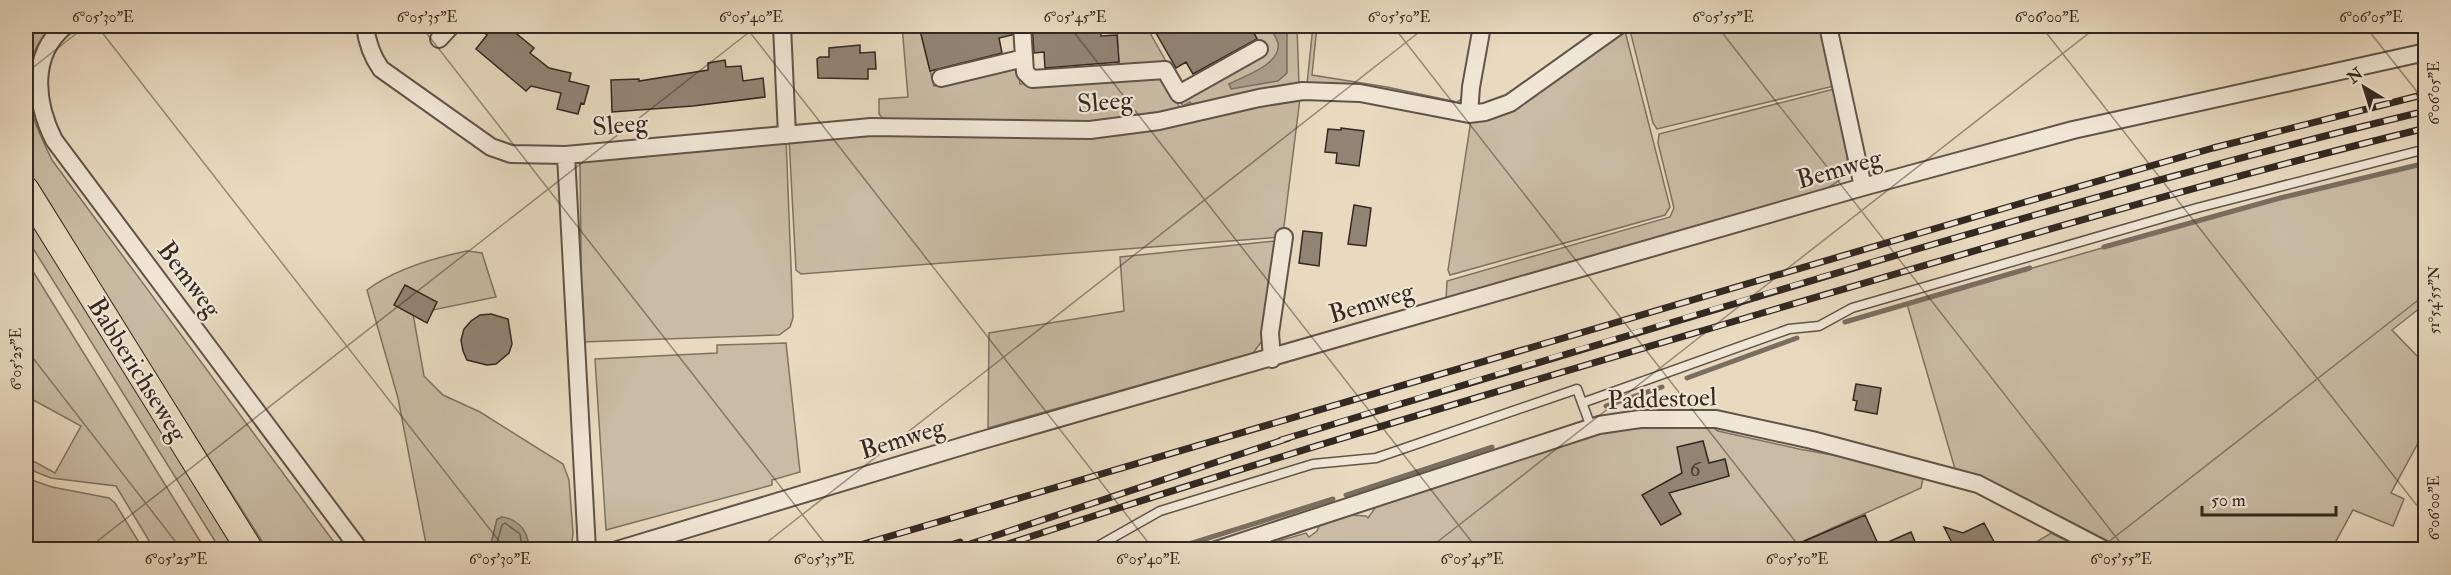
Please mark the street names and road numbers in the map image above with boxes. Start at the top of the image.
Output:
street label: Sleeg [1076,84,1135,120]
street label: Sleeg [591,107,650,143]
street label: Bemweg [1793,141,1887,196]
street label: Bemweg [150,235,229,325]
street label: Bemweg [1325,275,1419,331]
street label: Babberichseweg [80,292,195,449]
street label: Paddestoel [1607,381,1717,417]
street label: Bemweg [856,411,950,467]

